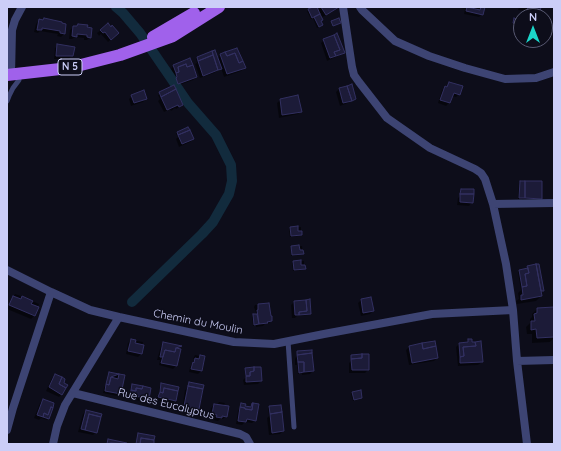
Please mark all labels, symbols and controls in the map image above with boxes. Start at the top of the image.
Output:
north arrow [513,8,553,48]
text: N [529,10,537,24]
road number: N 5 [58,59,82,75]
street label: Chemin du Moulin [152,307,244,337]
street label: Rue des Eucalyptus [116,386,216,422]

